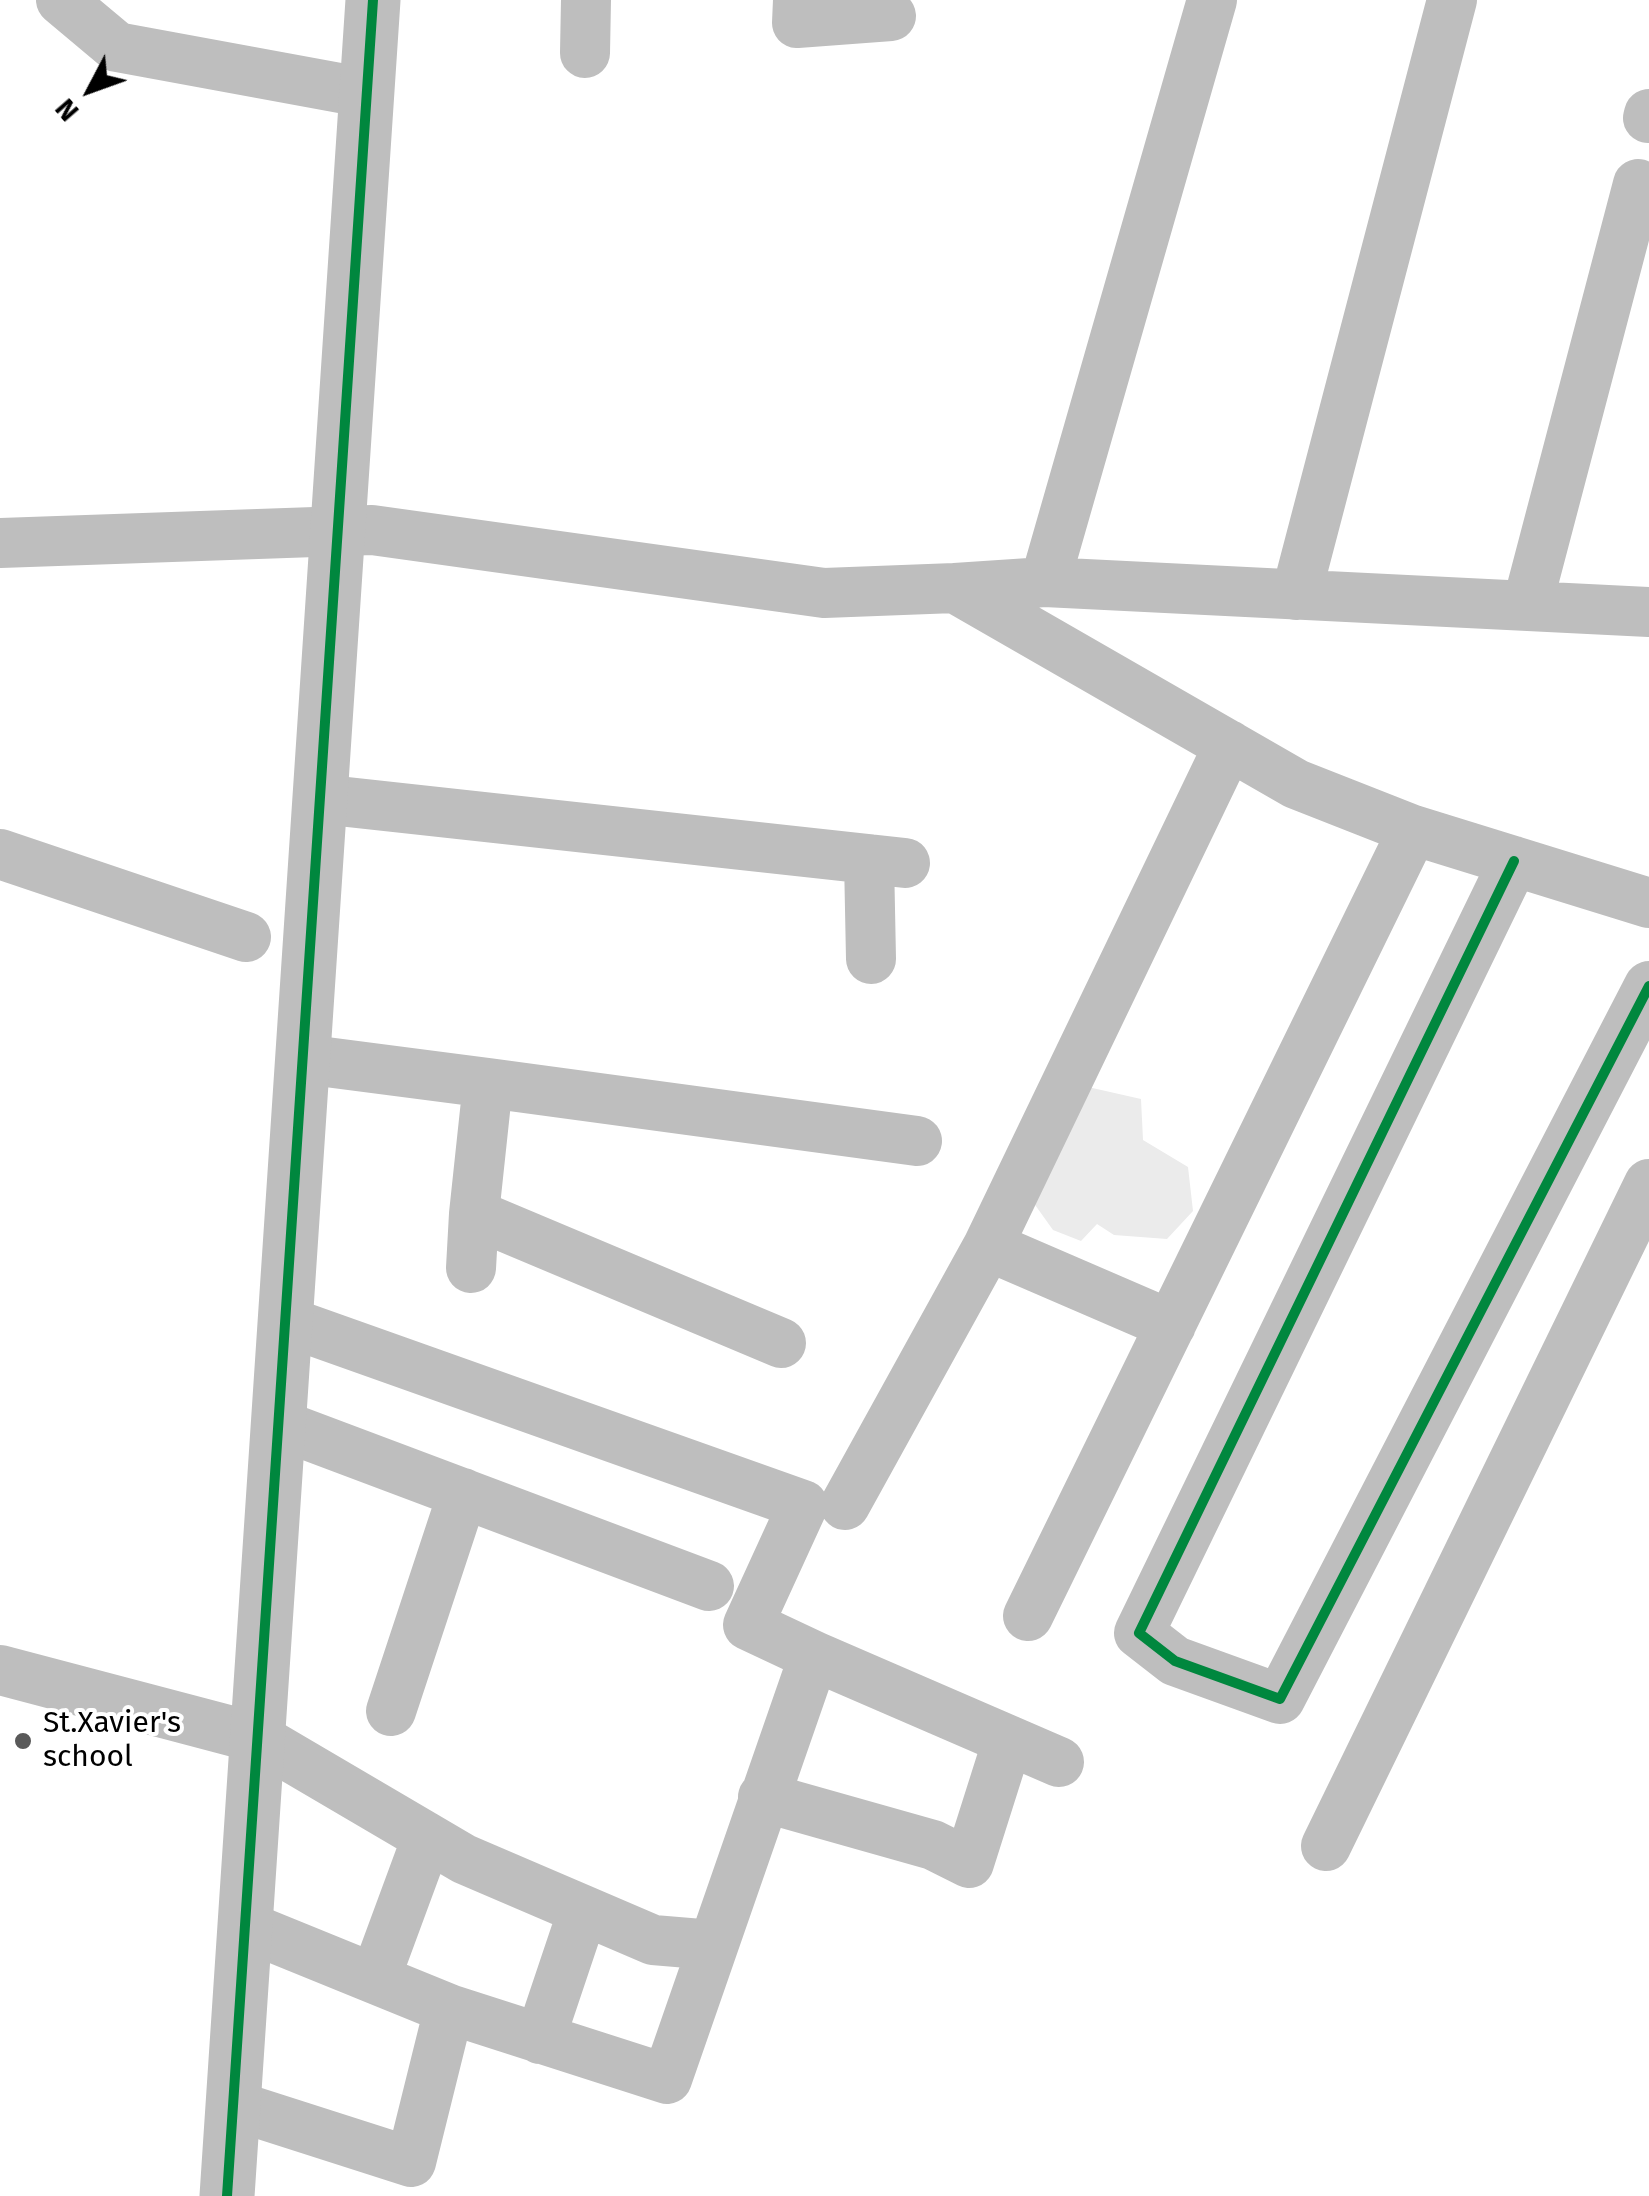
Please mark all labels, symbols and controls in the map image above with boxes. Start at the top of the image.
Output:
north arrow [40,40,140,140]
text: N [48,92,86,128]
place label: St.Xavier's school [43,1706,181,1776]
marker: St.Xavier's school [12,1730,34,1752]

